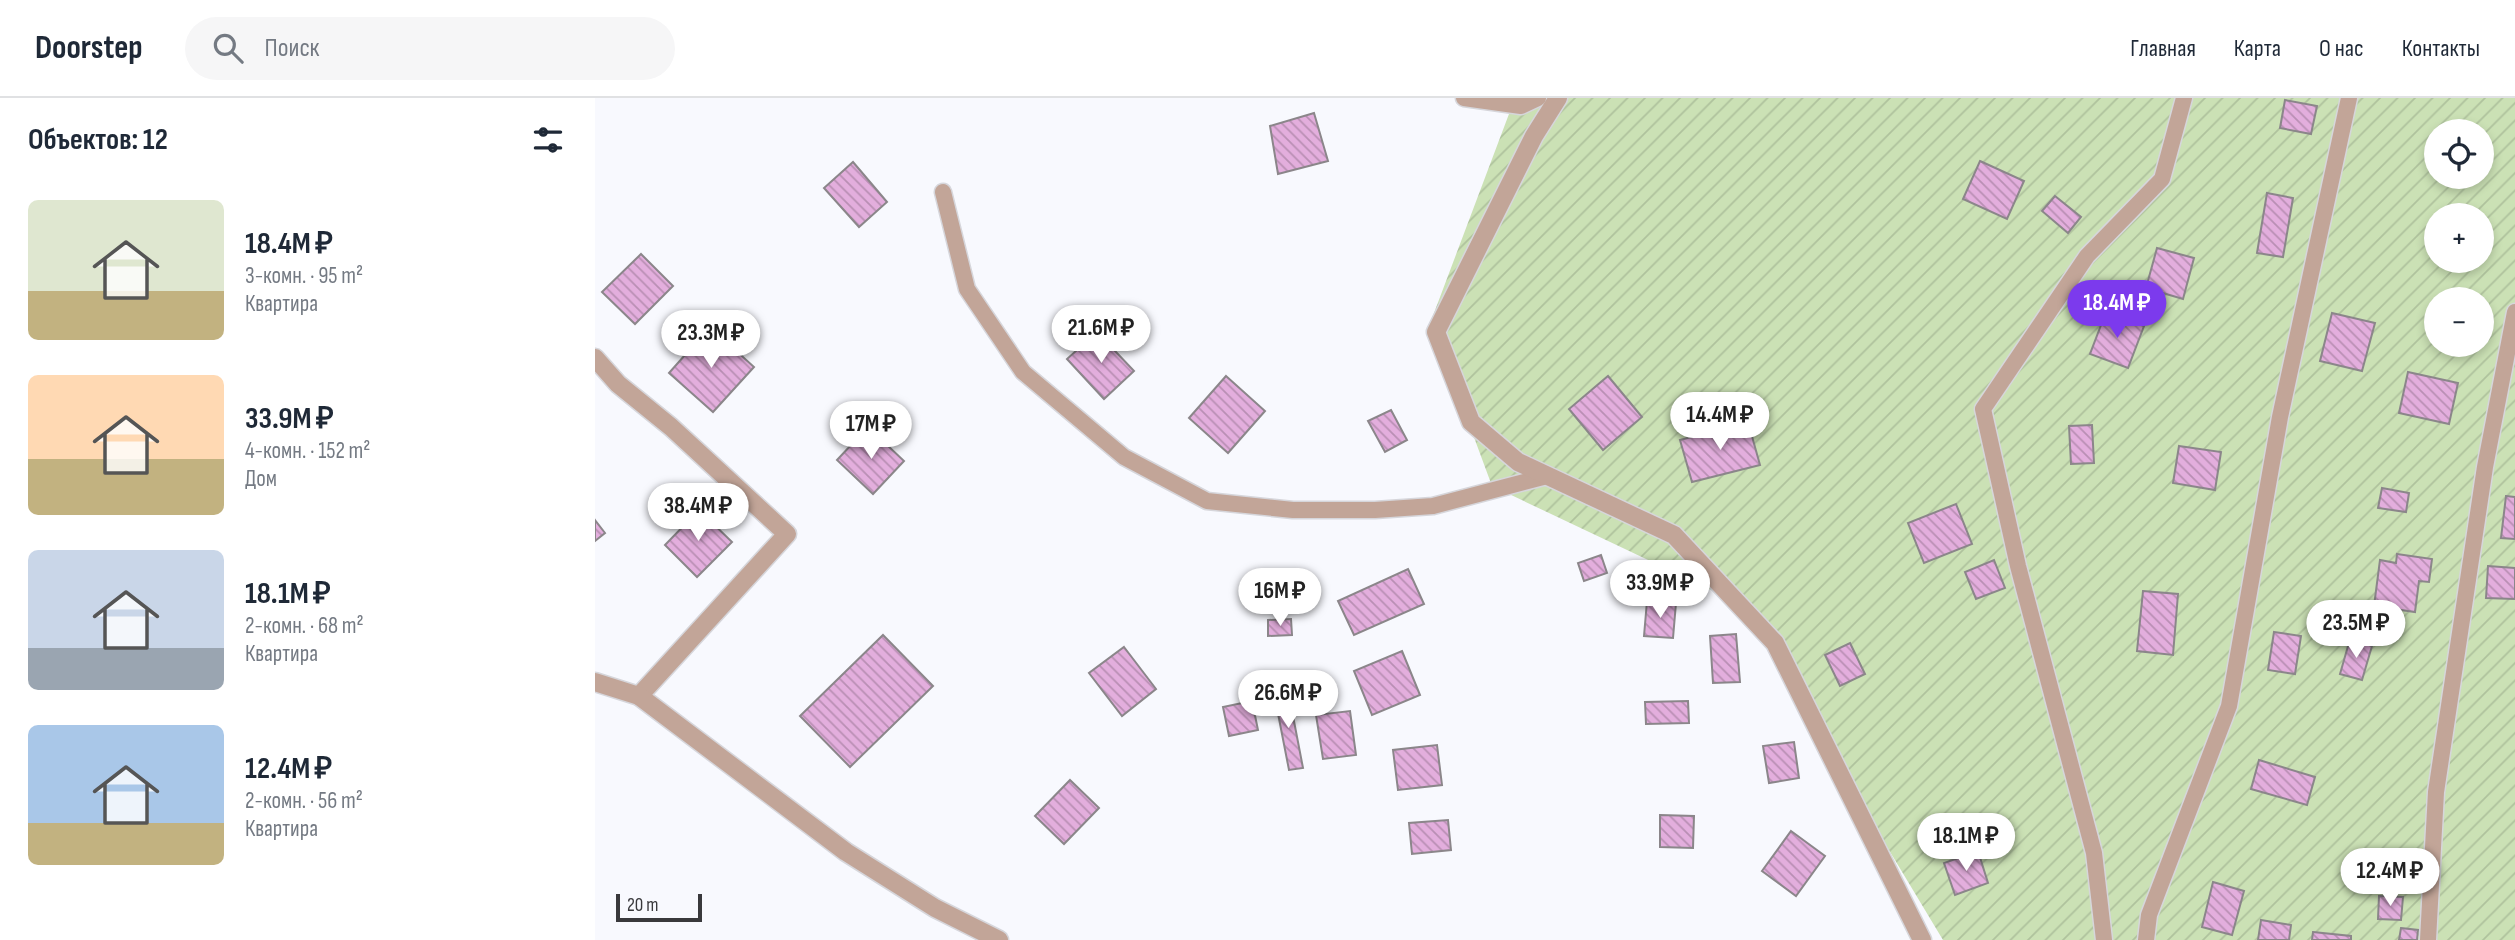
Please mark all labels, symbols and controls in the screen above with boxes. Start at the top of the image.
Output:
search box [185,17,675,80]
text: Doorstep [35,28,143,68]
icon: search [209,29,247,67]
text: Поиск [265,33,319,64]
text: Главная [2130,34,2196,63]
text: Карта [2234,34,2281,63]
text: О нас [2319,34,2364,63]
text: Контакты [2402,34,2480,63]
map controls [2424,119,2494,357]
button: locate [2424,119,2494,189]
icon: filters [529,121,567,159]
text: Объектов: 12 [28,122,168,158]
button: + [2424,203,2494,273]
text: 18.4M ₽ [245,226,333,262]
icon: home [84,228,168,312]
text: 3-комн. · 95 m² [245,262,363,290]
pin: 18.4M ₽ [2052,280,2182,340]
button: − [2424,287,2494,357]
text: 18.4M ₽ [2083,289,2151,317]
text: Квартира [245,290,318,318]
pin: 21.6M ₽ [1036,306,1166,365]
pin: 23.3M ₽ [646,310,776,370]
text: 21.6M ₽ [1068,314,1134,342]
text: 23.3M ₽ [677,319,745,347]
pin: 14.4M ₽ [1655,392,1785,452]
text: 33.9M ₽ [245,401,334,437]
text: 14.4M ₽ [1686,401,1754,429]
pin: 17M ₽ [822,402,920,461]
icon: home [84,403,168,487]
text: 17M ₽ [846,410,896,438]
text: 4-комн. · 152 m² [245,437,370,465]
text: Дом [245,465,277,493]
pin: 38.4M ₽ [633,484,763,543]
text: 38.4M ₽ [664,492,732,520]
pin: 33.9M ₽ [1595,560,1725,620]
pin: 16M ₽ [1231,568,1329,628]
text: 33.9M ₽ [1626,569,1694,597]
text: 18.1M ₽ [245,576,331,612]
text: 16M ₽ [1254,577,1306,605]
icon: home [84,578,168,662]
pin: 23.5M ₽ [2291,601,2421,660]
text: 23.5M ₽ [2322,609,2390,637]
text: 2-комн. · 68 m² [245,612,364,640]
text: Квартира [245,640,318,668]
pin: 26.6M ₽ [1223,670,1353,730]
text: 26.6M ₽ [1254,679,1322,707]
text: 12.4M ₽ [245,751,332,787]
icon: home [84,753,168,837]
text: 2-комн. · 56 m² [245,787,363,815]
pin: 18.1M ₽ [1901,814,2031,873]
text: Квартира [245,815,318,843]
text: 18.1M ₽ [1933,822,1999,850]
pin: 12.4M ₽ [2325,848,2455,908]
text: 12.4M ₽ [2357,857,2423,885]
scale bar [616,891,702,923]
text: 20 m [627,894,659,917]

